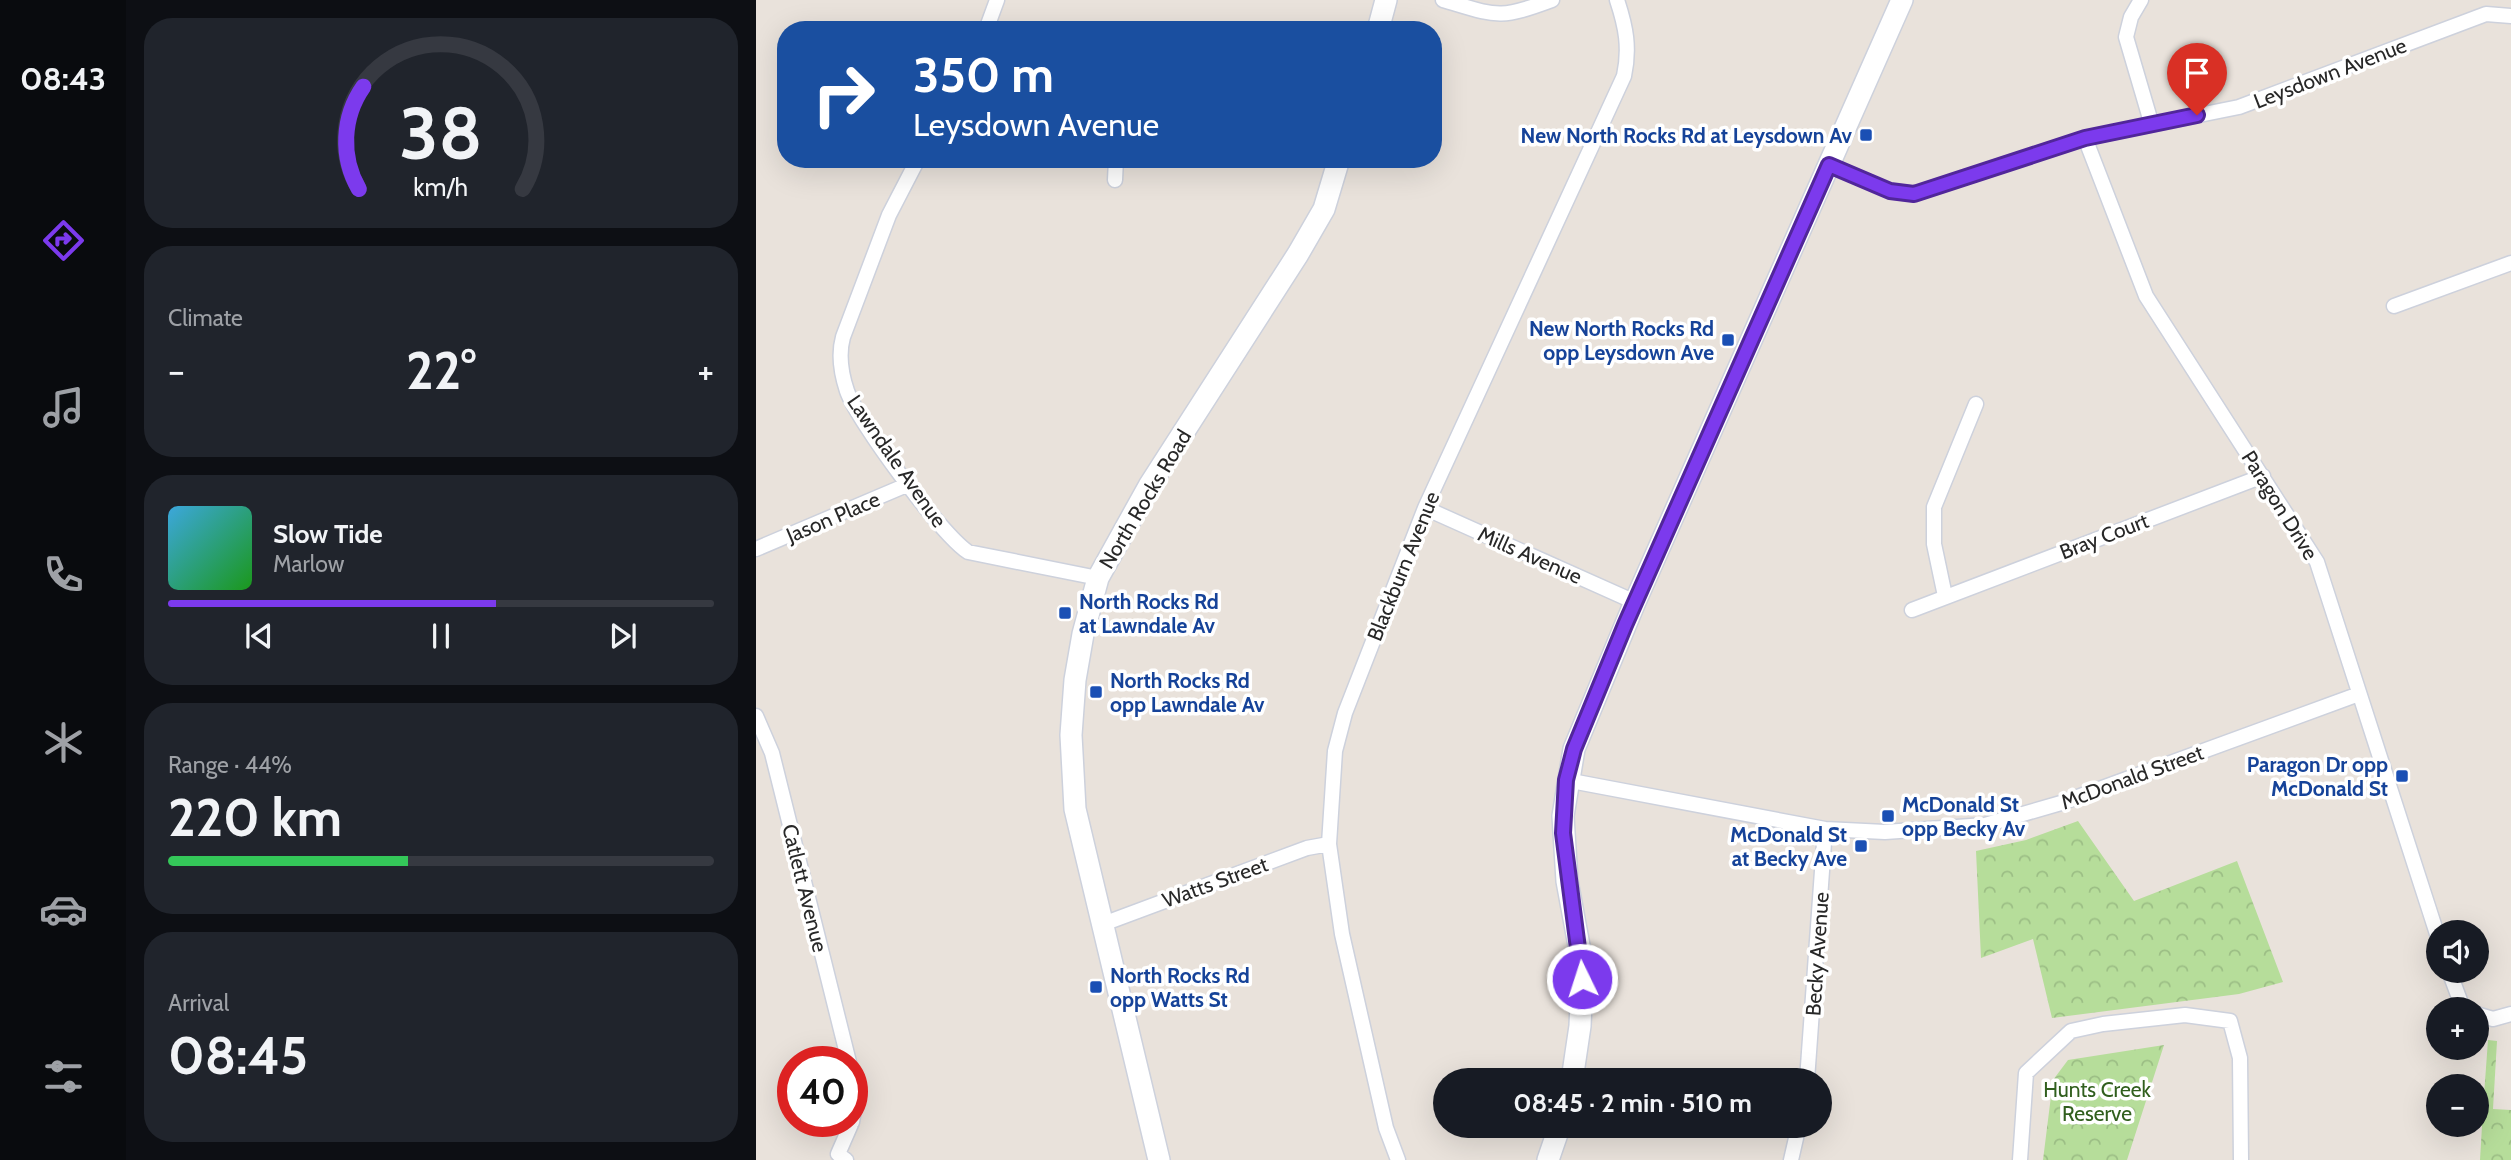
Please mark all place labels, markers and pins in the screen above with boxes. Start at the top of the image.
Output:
pin [2167,43,2227,115]
place label: New North Rocks Rd at Leysdown Av [1521,123,1853,148]
marker: New North Rocks Rd at Leysdown Av [1858,127,1874,143]
place label: New North Rocks Rd opp Leysdown Ave [1529,316,1714,365]
marker: New North Rocks Rd opp Leysdown Ave [1720,332,1736,348]
place label: North Rocks Rd at Lawndale Av [1079,589,1219,638]
marker: North Rocks Rd at Lawndale Av [1057,605,1073,621]
place label: North Rocks Rd opp Lawndale Av [1110,668,1265,717]
marker: North Rocks Rd opp Lawndale Av [1088,684,1104,700]
place label: Paragon Dr opp McDonald St [2247,752,2388,801]
marker: Paragon Dr opp McDonald St [2394,768,2410,784]
place label: McDonald St opp Becky Av [1902,792,2026,841]
marker: McDonald St opp Becky Av [1880,808,1896,824]
place label: McDonald St at Becky Ave [1730,822,1847,871]
marker: McDonald St at Becky Ave [1853,838,1869,854]
place label: North Rocks Rd opp Watts St [1110,963,1250,1012]
marker: North Rocks Rd opp Watts St [1088,979,1104,995]

